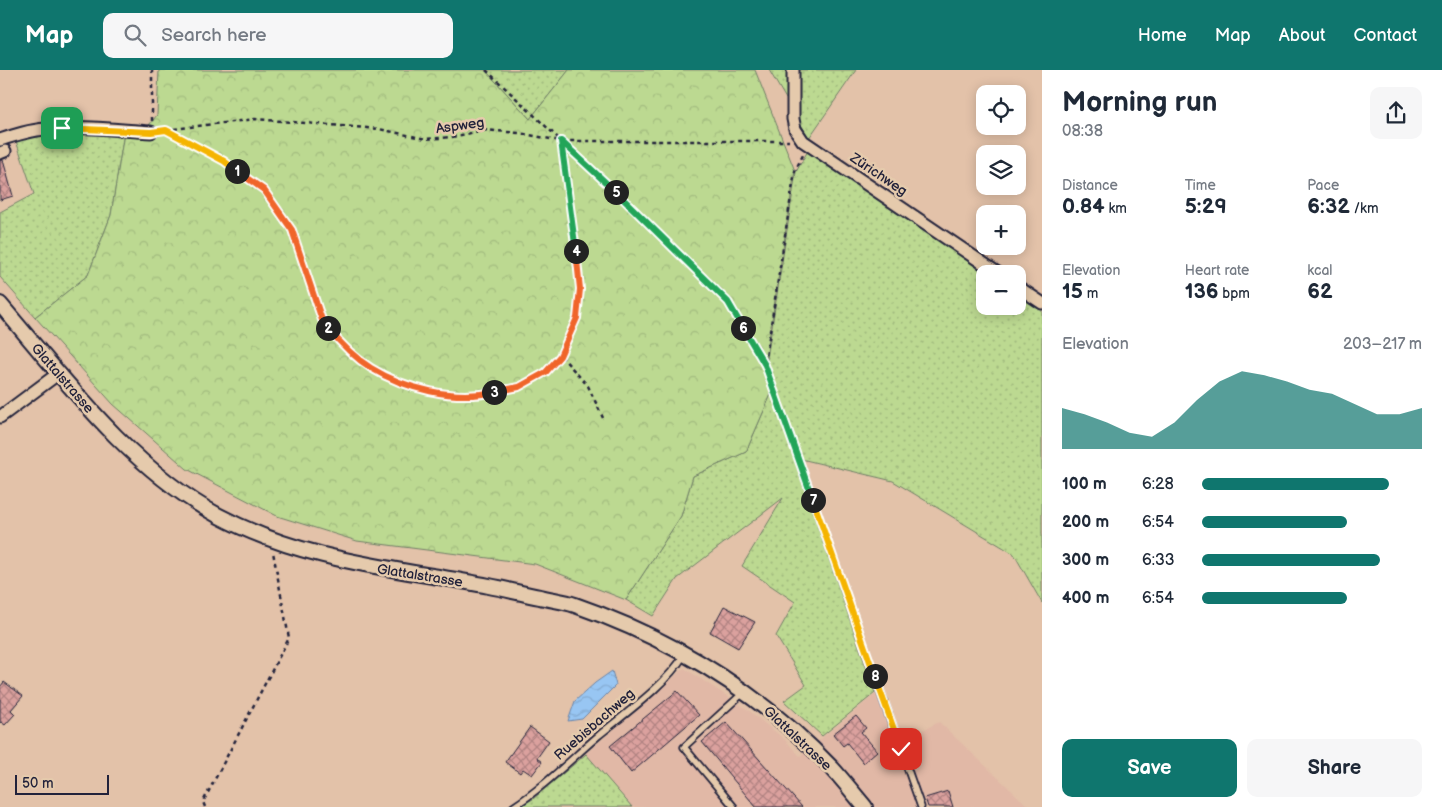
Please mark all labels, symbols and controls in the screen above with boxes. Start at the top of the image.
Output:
search box [103,13,453,58]
text: Map [25,21,73,50]
icon: search [121,21,149,49]
text: Search here [161,24,267,47]
text: Home [1138,25,1187,46]
text: Map [1215,25,1251,46]
text: About [1279,25,1326,46]
text: Contact [1354,25,1417,46]
map controls [976,85,1026,315]
button: locate [976,85,1026,135]
text: Morning run [1062,86,1217,119]
button: share [1370,87,1422,139]
pin [41,107,83,149]
icon: arrive [48,114,76,142]
street label: Aspweg [435,114,485,137]
text: 08:38 [1062,122,1103,141]
button: layers [976,145,1026,195]
street label: Zürichweg [846,149,911,200]
pin: 1 [224,158,250,184]
text: 1 [235,163,240,180]
text: Distance [1062,177,1118,194]
text: Time [1185,177,1216,194]
text: Pace [1307,177,1339,194]
pin: 5 [604,180,628,204]
text: 5 [612,184,621,201]
text: 0.84 [1062,194,1105,219]
text: 5:29 [1185,194,1227,219]
text: 6:32 [1307,194,1350,219]
text: km [1105,200,1127,217]
text: /km [1350,200,1378,217]
button: + [976,205,1026,255]
pin: 4 [564,238,588,264]
text: 4 [572,243,581,260]
text: Elevation [1062,262,1120,279]
text: Heart rate [1185,262,1249,279]
text: kcal [1307,262,1332,279]
button: − [976,265,1026,315]
text: 15 [1062,279,1083,304]
text: 136 [1185,279,1219,304]
text: 62 [1307,279,1333,304]
text: m [1083,285,1098,302]
text: bpm [1219,285,1250,302]
pin: 2 [316,316,340,340]
pin: 6 [730,316,756,340]
text: 2 [324,320,333,337]
text: 6 [739,320,748,337]
text: Elevation [1062,335,1129,354]
text: 203–217 m [1343,335,1422,354]
street label: Glattalstrasse [28,340,97,417]
pin: 3 [482,380,506,404]
text: 3 [490,384,499,401]
text: 100 m [1062,475,1107,494]
text: 6:28 [1142,475,1174,494]
pin: 7 [800,488,826,512]
text: 7 [810,492,817,509]
text: 200 m [1062,513,1109,532]
text: 6:54 [1142,513,1174,532]
text: 300 m [1062,551,1109,570]
text: 6:33 [1142,551,1175,570]
street label: Glattalstrasse [376,560,464,591]
text: 400 m [1062,589,1109,608]
text: 6:54 [1142,589,1174,608]
pin: 8 [862,664,888,688]
text: 8 [871,668,880,685]
street label: Ruebisbachweg [551,685,638,764]
street label: Glattalstrasse [760,703,835,774]
pin [880,728,922,770]
icon: check [887,735,915,763]
button: Save [1062,739,1237,797]
button: Share [1247,739,1422,797]
scale bar [15,772,109,795]
text: 50 m [22,775,54,792]

